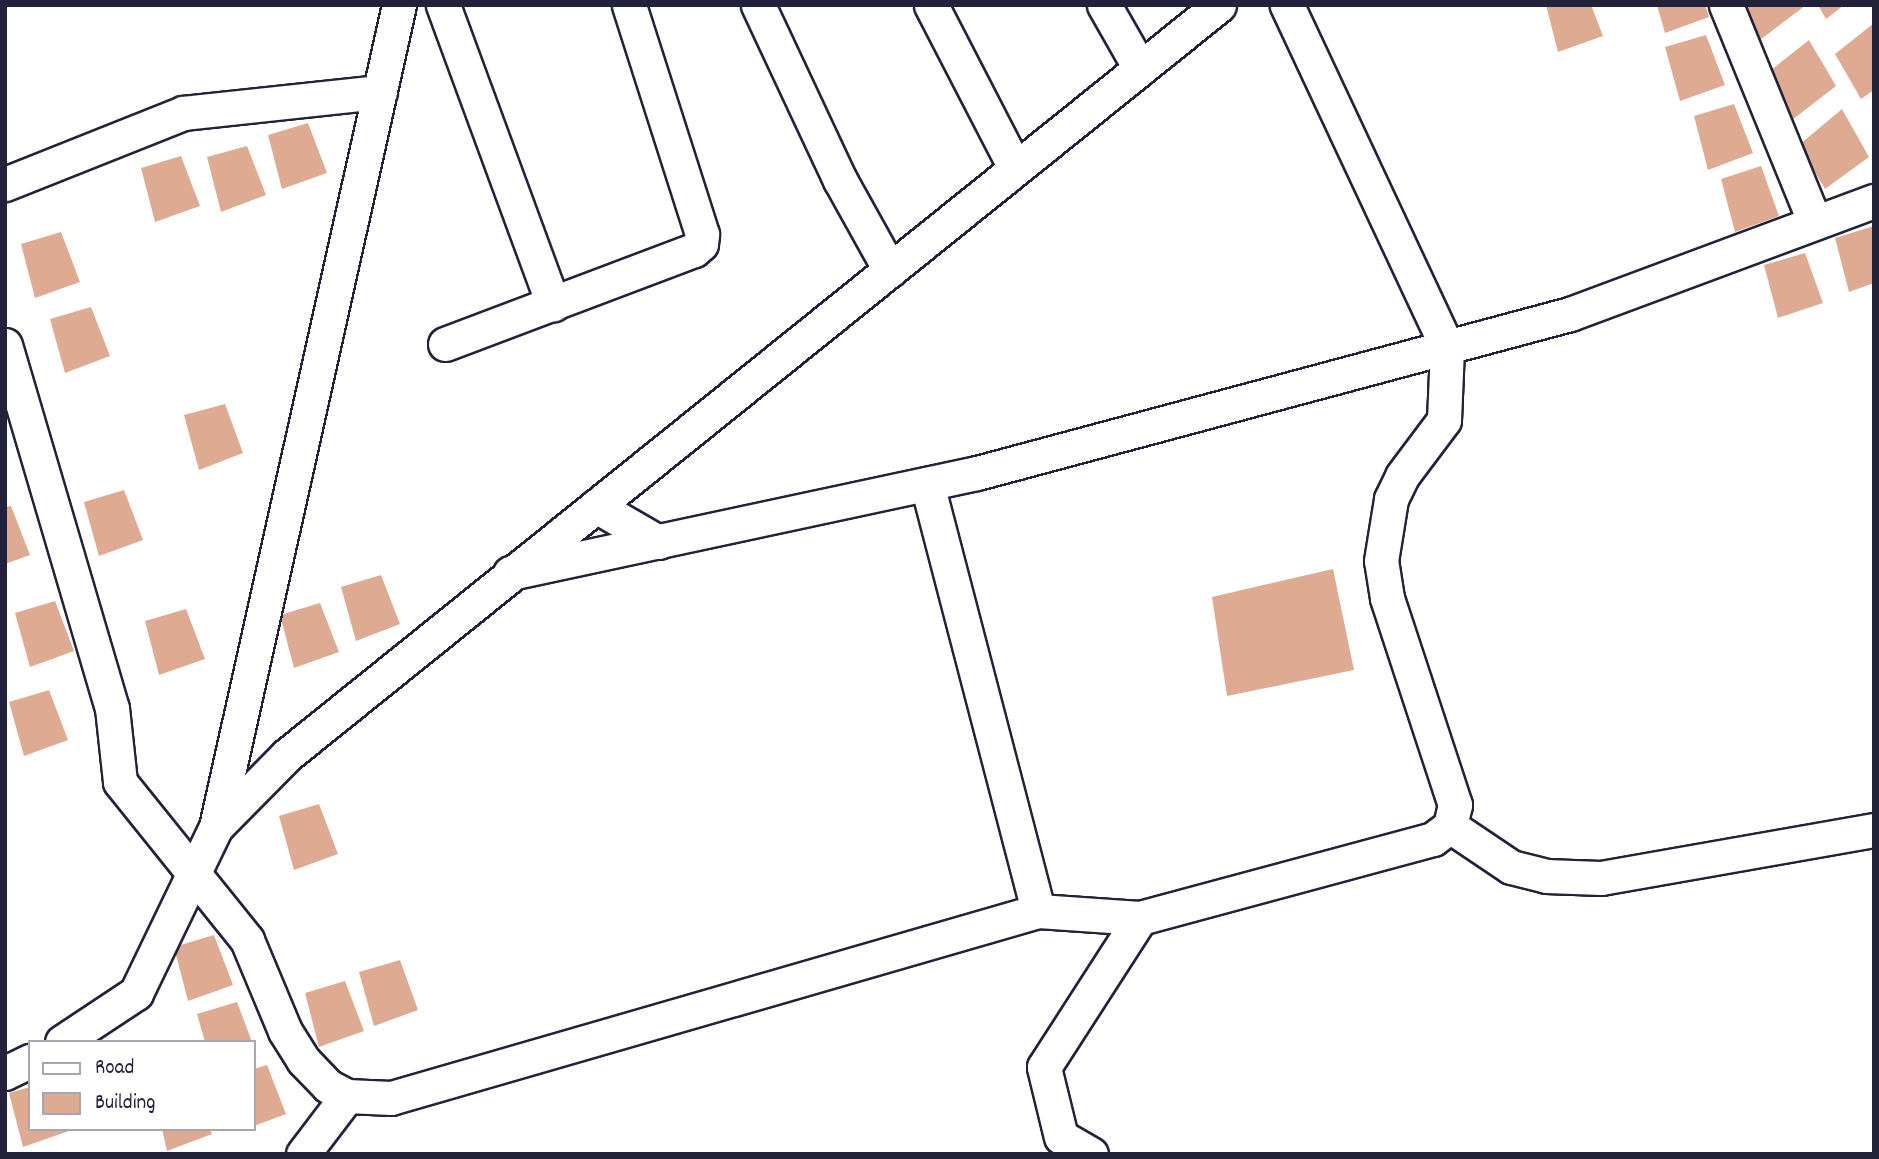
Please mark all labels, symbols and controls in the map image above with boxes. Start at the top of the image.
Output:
legend [28,1040,256,1131]
text: Road [95,1054,134,1084]
text: Building [95,1089,155,1119]

